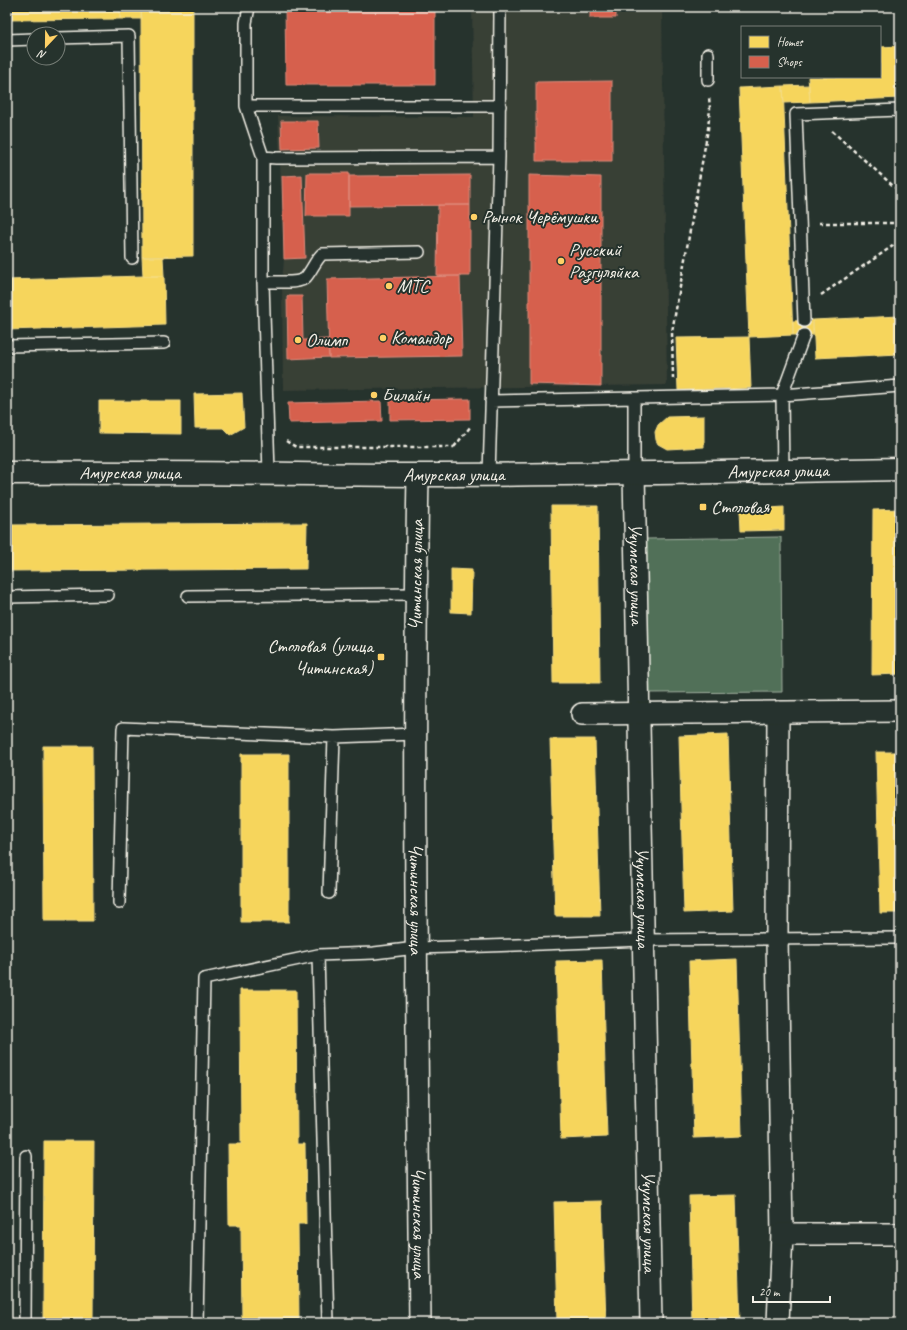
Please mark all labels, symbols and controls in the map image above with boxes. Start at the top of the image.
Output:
north arrow [26,26,66,66]
legend [741,26,881,78]
text: Homes [777,34,804,50]
text: N [34,47,48,63]
text: Shops [777,54,802,70]
place label: Рынок Черёмушки [482,205,599,229]
marker: Рынок Черёмушки [469,212,479,222]
place label: Русский Разгуляйка [569,238,640,284]
marker: Русский Разгуляйка [556,256,566,266]
place label: МТС [397,274,431,298]
marker: МТС [384,281,394,291]
place label: Командор [391,326,452,350]
place label: Олимп [306,328,348,352]
marker: Командор [378,333,388,343]
marker: Олимп [293,335,303,345]
place label: Билайн [382,383,431,407]
marker: Билайн [369,390,379,400]
street label: Амурская улица [727,458,831,484]
street label: Амурская улица [79,461,183,485]
street label: Амурская улица [403,463,507,487]
place label: Столовая [711,495,770,519]
marker: Столовая [698,502,708,512]
street label: Читинская улица [403,518,429,631]
street label: Учумская улица [623,523,649,627]
place label: Столовая (улица Читинская) [267,634,375,680]
marker: Столовая (улица Читинская) [376,652,386,662]
street label: Читинская улица [404,843,428,956]
street label: Учумская улица [629,847,656,951]
street label: Читинская улица [406,1167,432,1280]
street label: Учумская улица [636,1171,662,1275]
scale bar [753,1278,830,1304]
text: 20 m [759,1284,781,1300]

